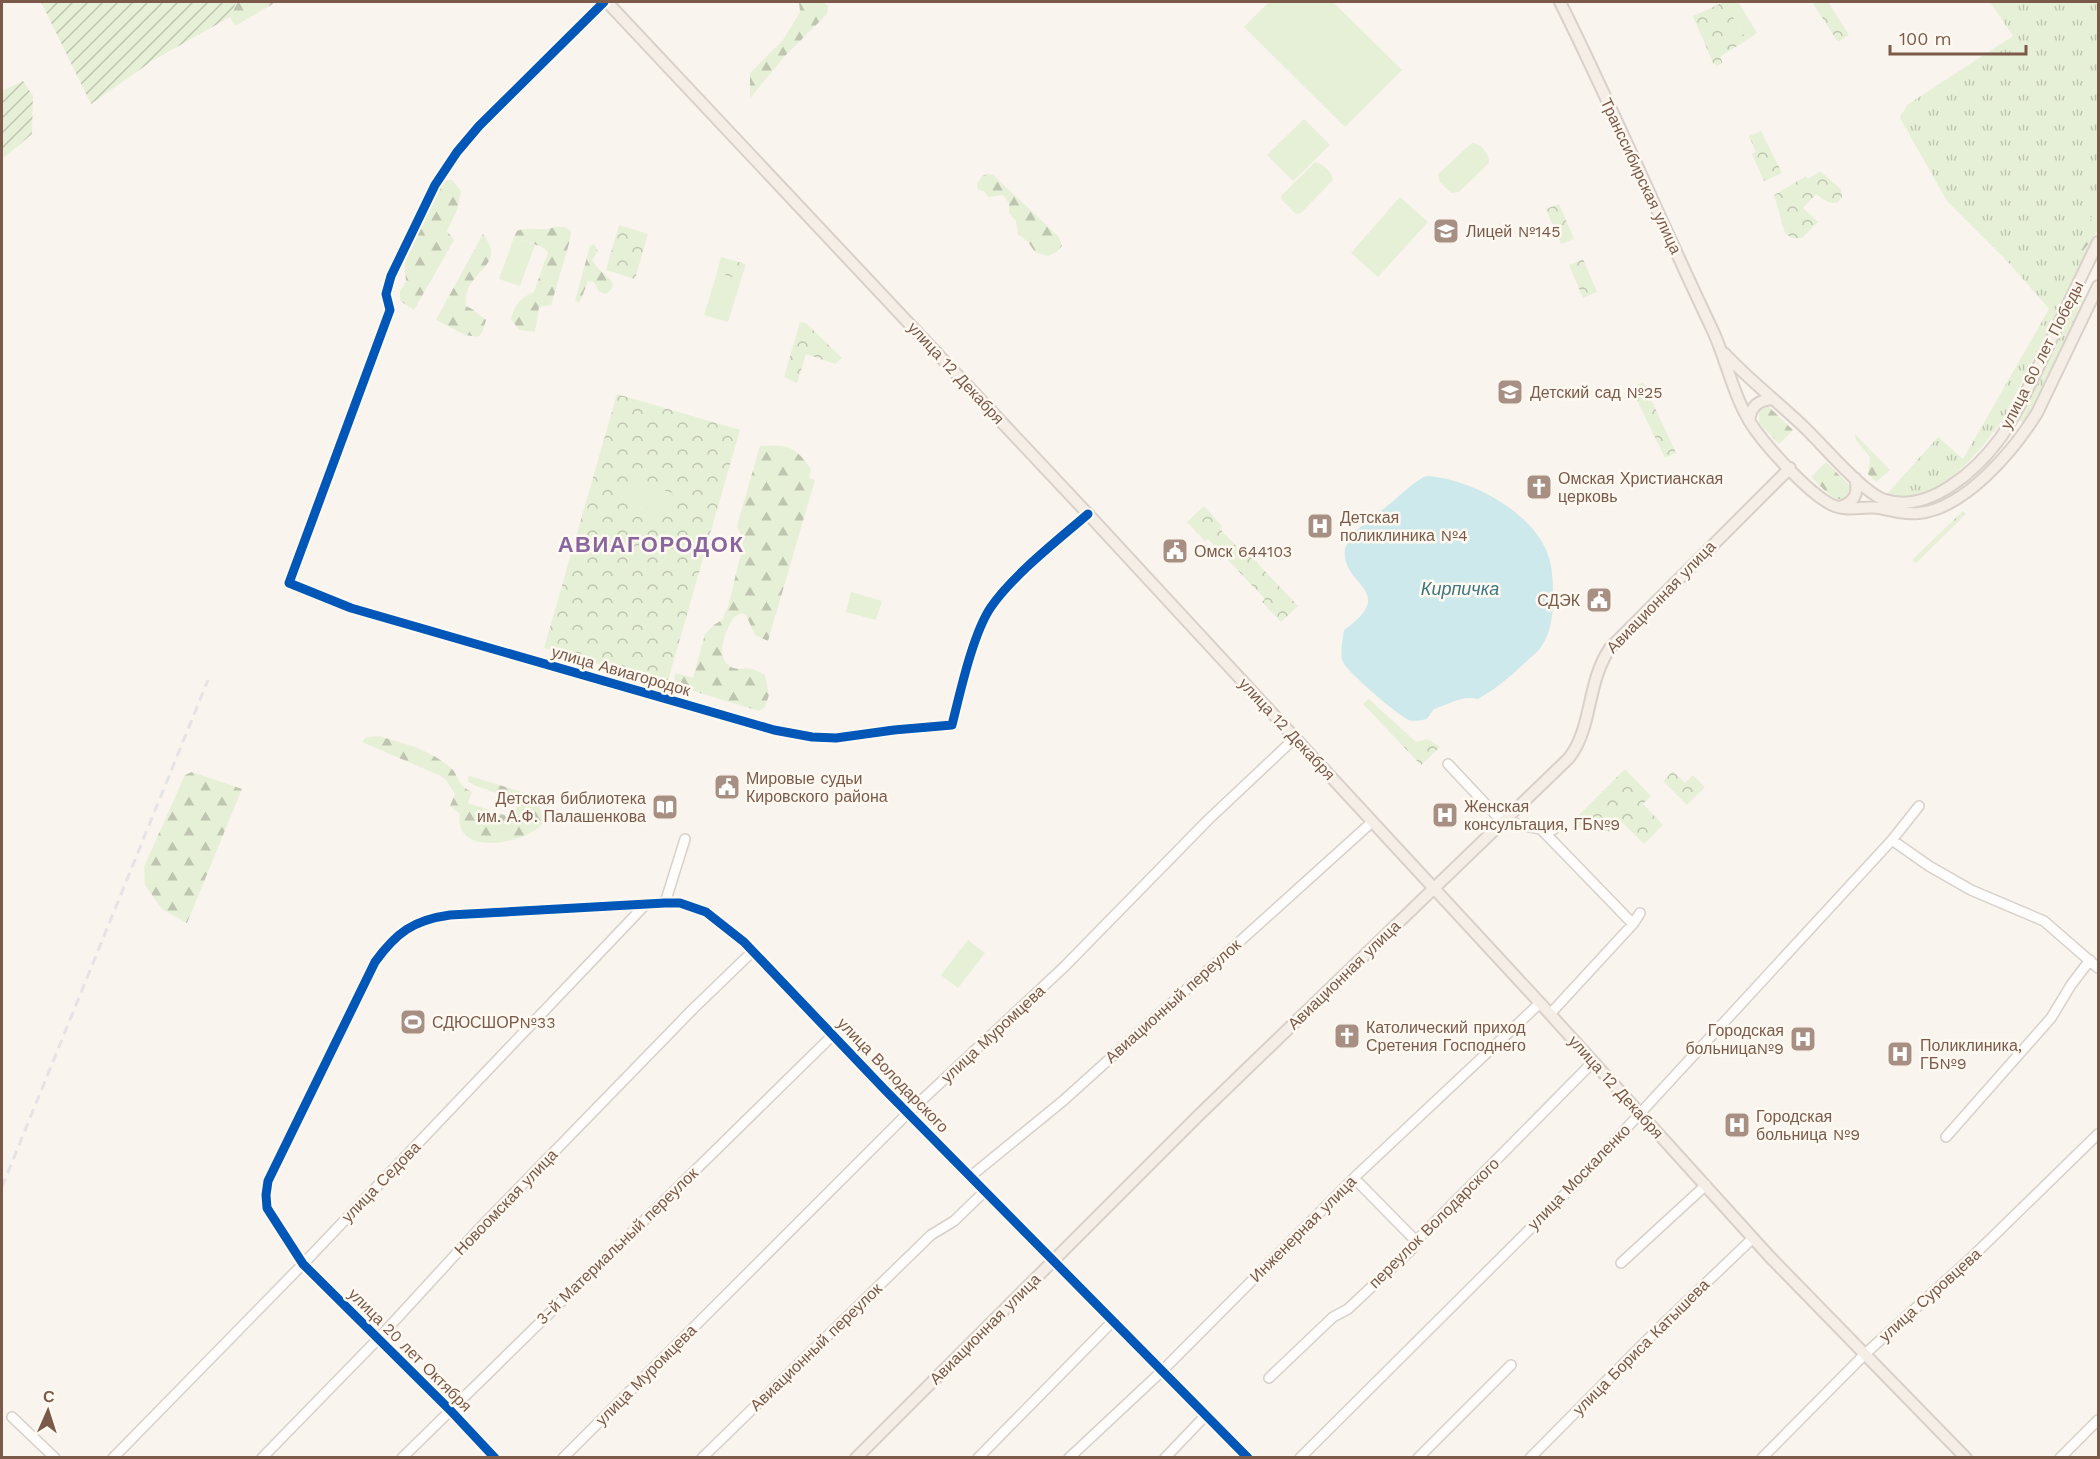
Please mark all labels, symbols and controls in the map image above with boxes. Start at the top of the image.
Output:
scale bar [1890,18,2026,56]
text: 100 m [1899,28,1952,49]
street label: Транссибирская улица [1597,95,1686,257]
school or university icon: Лицей №145 [1431,216,1461,246]
place label: Лицей №145 [1466,222,1561,241]
street label: улица 60 лет Победы [1996,278,2088,432]
street label: улица 12 Декабря [904,318,1008,428]
school or university icon: Детский сад №25 [1495,377,1525,407]
place label: Детский сад №25 [1530,383,1663,402]
place label: Омская Христианская церковь [1558,469,1723,506]
church icon: Омская Христианская церковь [1524,472,1554,502]
place label: Детская поликлиника №4 [1340,508,1468,545]
hospital icon: Детская поликлиника №4 [1305,511,1335,541]
district label: АВИАГОРОДОК [558,532,744,557]
public building icon: Омск 644103 [1160,536,1190,566]
street label: Авиационная улица [1603,537,1720,657]
place label: Омск 644103 [1194,542,1292,561]
water label: Кирпичка [1421,578,1499,599]
public building icon: СДЭК [1584,585,1614,615]
place label: СДЭК [1537,591,1581,610]
street label: улица Авиагородок [549,642,694,700]
street label: улица 12 Декабря [1235,674,1339,784]
place label: Мировые судьи Кировского района [746,769,888,806]
public building icon: Мировые судьи Кировского района [712,772,742,802]
place label: Детская библиотека им. А.Ф. Палашенкова [477,789,646,826]
library icon: Детская библиотека им. А.Ф. Палашенкова [650,792,680,822]
place label: Женская консультация, ГБ№9 [1464,797,1620,834]
hospital icon: Женская консультация, ГБ№9 [1430,800,1460,830]
street label: Авиационная улица [1284,916,1404,1033]
street label: Авиационный переулок [1101,934,1245,1067]
street label: улица Муромцева [937,981,1049,1087]
sports icon: СДЮСШОР№33 [398,1007,428,1037]
place label: СДЮСШОР№33 [432,1013,556,1032]
street label: улица Володарского [833,1014,953,1136]
place label: Католический приход Сретения Господнего [1366,1018,1526,1055]
church icon: Католический приход Сретения Господнего [1332,1021,1362,1051]
place label: Городская больница№9 [1685,1021,1784,1058]
hospital icon: Городская больница№9 [1788,1024,1818,1054]
street label: улица 12 Декабря [1565,1031,1667,1143]
place label: Поликлиника, ГБ№9 [1920,1036,2022,1073]
hospital icon: Поликлиника, ГБ№9 [1885,1039,1915,1069]
place label: Городская больница №9 [1756,1107,1860,1144]
hospital icon: Городская больница №9 [1722,1110,1752,1140]
street label: улица Москаленко [1524,1120,1634,1234]
street label: улица Седова [338,1138,424,1226]
street label: Новоомская улица [451,1145,561,1259]
street label: переулок Володарского [1365,1154,1503,1292]
street label: 3-й Материальный переулок [532,1163,702,1328]
street label: Инженерная улица [1246,1172,1360,1286]
street label: улица Суровцева [1875,1244,1985,1346]
street label: Авиационная улица [926,1270,1044,1388]
street label: улица Бориса Катышева [1569,1275,1713,1419]
street label: Авиационный переулок [746,1278,887,1415]
street label: улица 20 лет Октября [344,1284,476,1416]
street label: улица Муромцева [592,1321,700,1429]
north arrow [18,1381,78,1441]
text: С [42,1387,55,1406]

